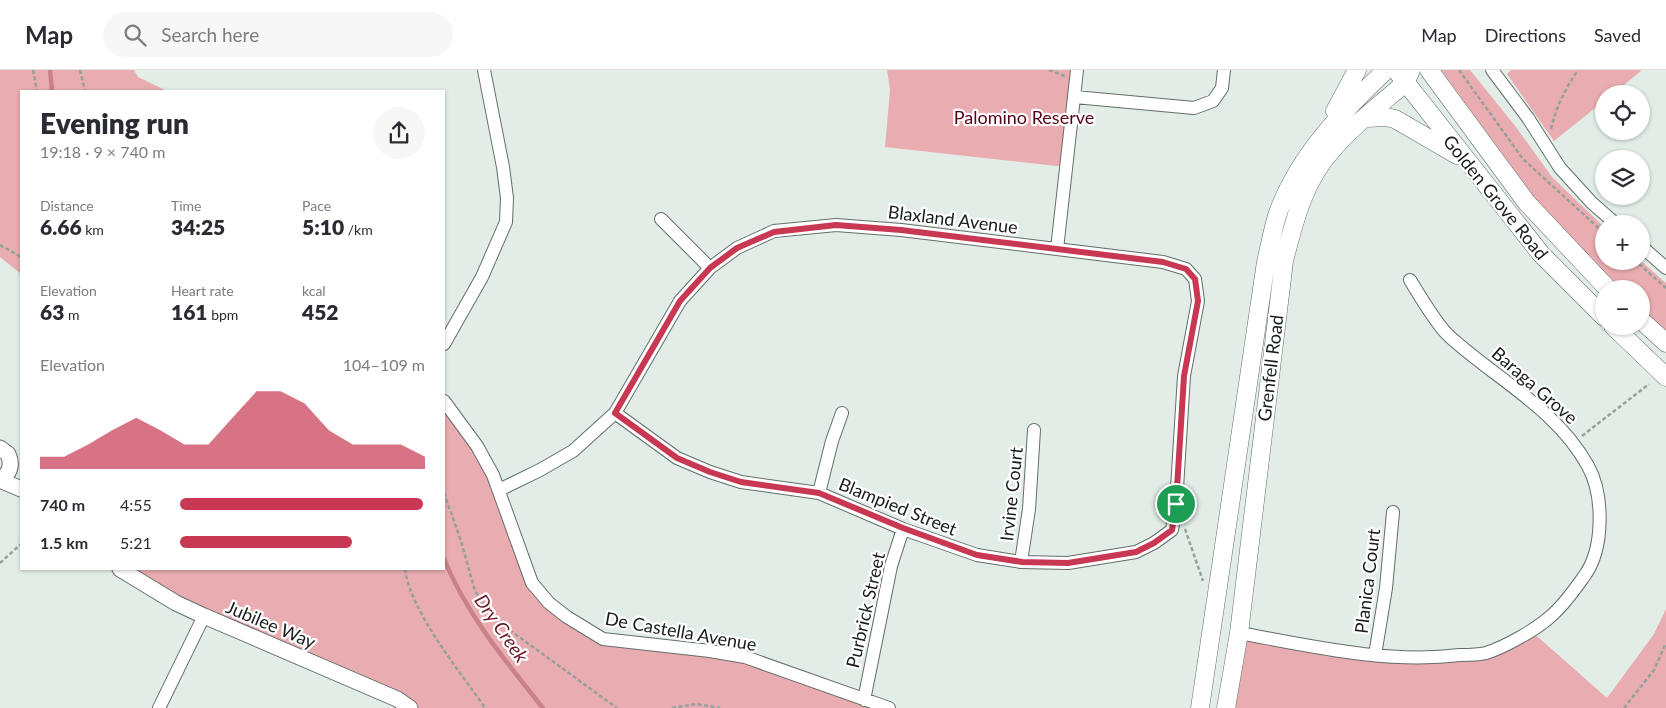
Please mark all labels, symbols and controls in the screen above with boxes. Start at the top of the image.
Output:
search box [103,12,453,57]
text: Map [25,20,73,49]
icon: search [121,21,149,49]
text: Search here [161,23,259,46]
text: Map [1421,24,1457,46]
text: Directions [1485,24,1566,46]
text: Saved [1594,24,1641,46]
map controls [1595,85,1650,335]
button: locate [1595,85,1650,140]
text: Evening run [40,106,189,140]
park label: Palomino Reserve [954,106,1094,128]
button: share [373,107,425,159]
street label: Golden Grove Road [1439,130,1553,264]
text: 19:18 · 9 × 740 m [40,142,165,161]
button: layers [1595,150,1650,205]
text: Distance [40,197,94,214]
text: Time [171,197,202,214]
text: Pace [302,197,331,214]
street label: Blaxland Avenue [887,200,1019,238]
text: 6.66 [40,214,82,239]
text: 34:25 [171,214,225,239]
text: 5:10 [302,214,344,239]
button: + [1595,215,1650,270]
text: km [82,221,104,238]
text: /km [344,221,373,238]
button: − [1595,280,1650,335]
text: Elevation [40,282,97,299]
text: Heart rate [171,282,234,299]
text: kcal [302,282,326,299]
text: 63 [40,299,64,324]
text: 161 [171,299,208,324]
text: 452 [302,299,339,324]
text: m [64,306,79,323]
text: bpm [208,306,238,323]
street label: Grenfell Road [1253,313,1287,423]
street label: Baraga Grove [1488,342,1582,428]
text: Elevation [40,355,105,374]
text: 104–109 m [343,355,425,374]
street label: Irvine Court [995,445,1027,542]
street label: Blampied Street [836,472,961,540]
pin [1155,483,1197,525]
icon: arrive [1162,490,1190,518]
text: 740 m [40,495,85,514]
text: 4:55 [120,495,152,514]
street label: Planica Court [1350,527,1384,635]
text: 1.5 km [40,533,88,552]
text: 5:21 [120,533,152,552]
street label: Purbrick Street [841,550,889,670]
water label: Dry Creek [470,589,534,667]
street label: Jubilee Way [223,595,320,653]
street label: De Castella Avenue [604,607,758,655]

